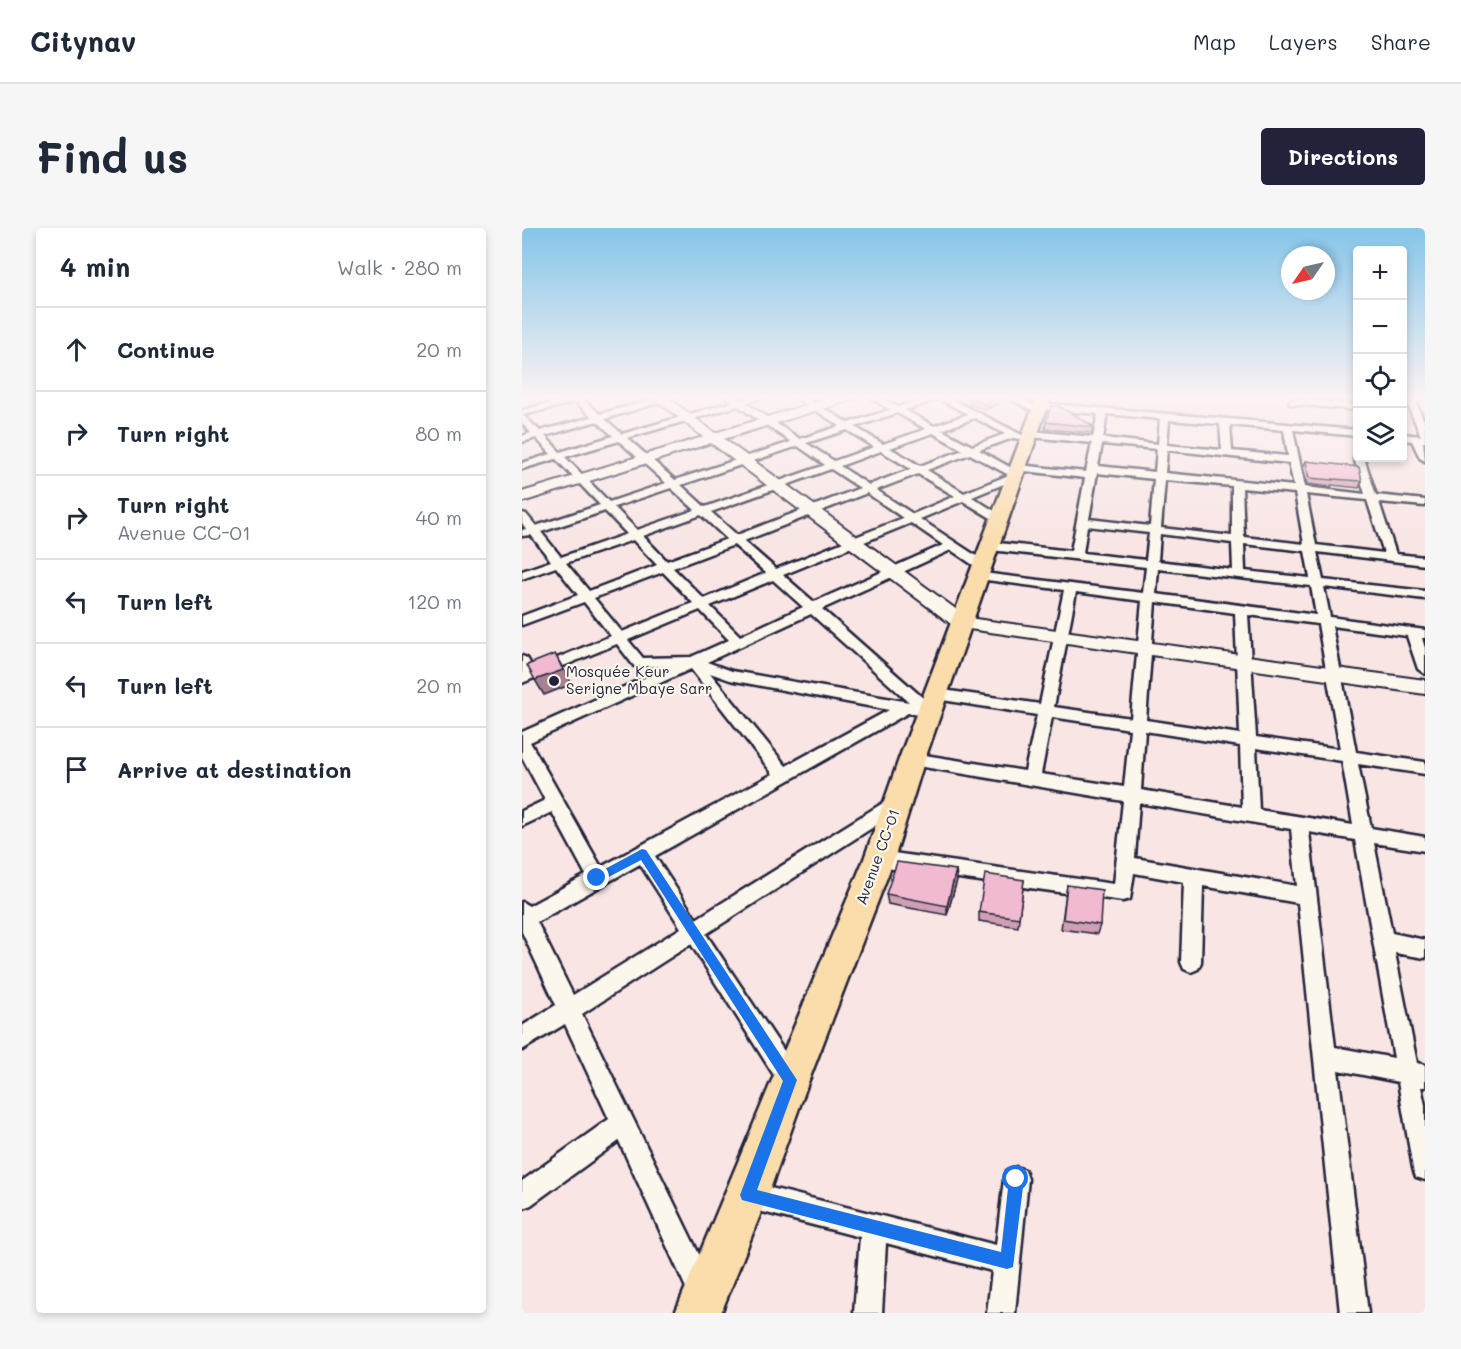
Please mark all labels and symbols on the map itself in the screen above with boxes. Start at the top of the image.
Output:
north arrow [1281,246,1335,300]
place label: Mosquée Keur Serigne Mbaye Sarr [566,661,713,698]
marker: Mosquée Keur Serigne Mbaye Sarr [547,674,561,688]
street label: Avenue CC-01 [850,806,904,907]
route end [583,864,609,890]
route start [1002,1165,1028,1191]

